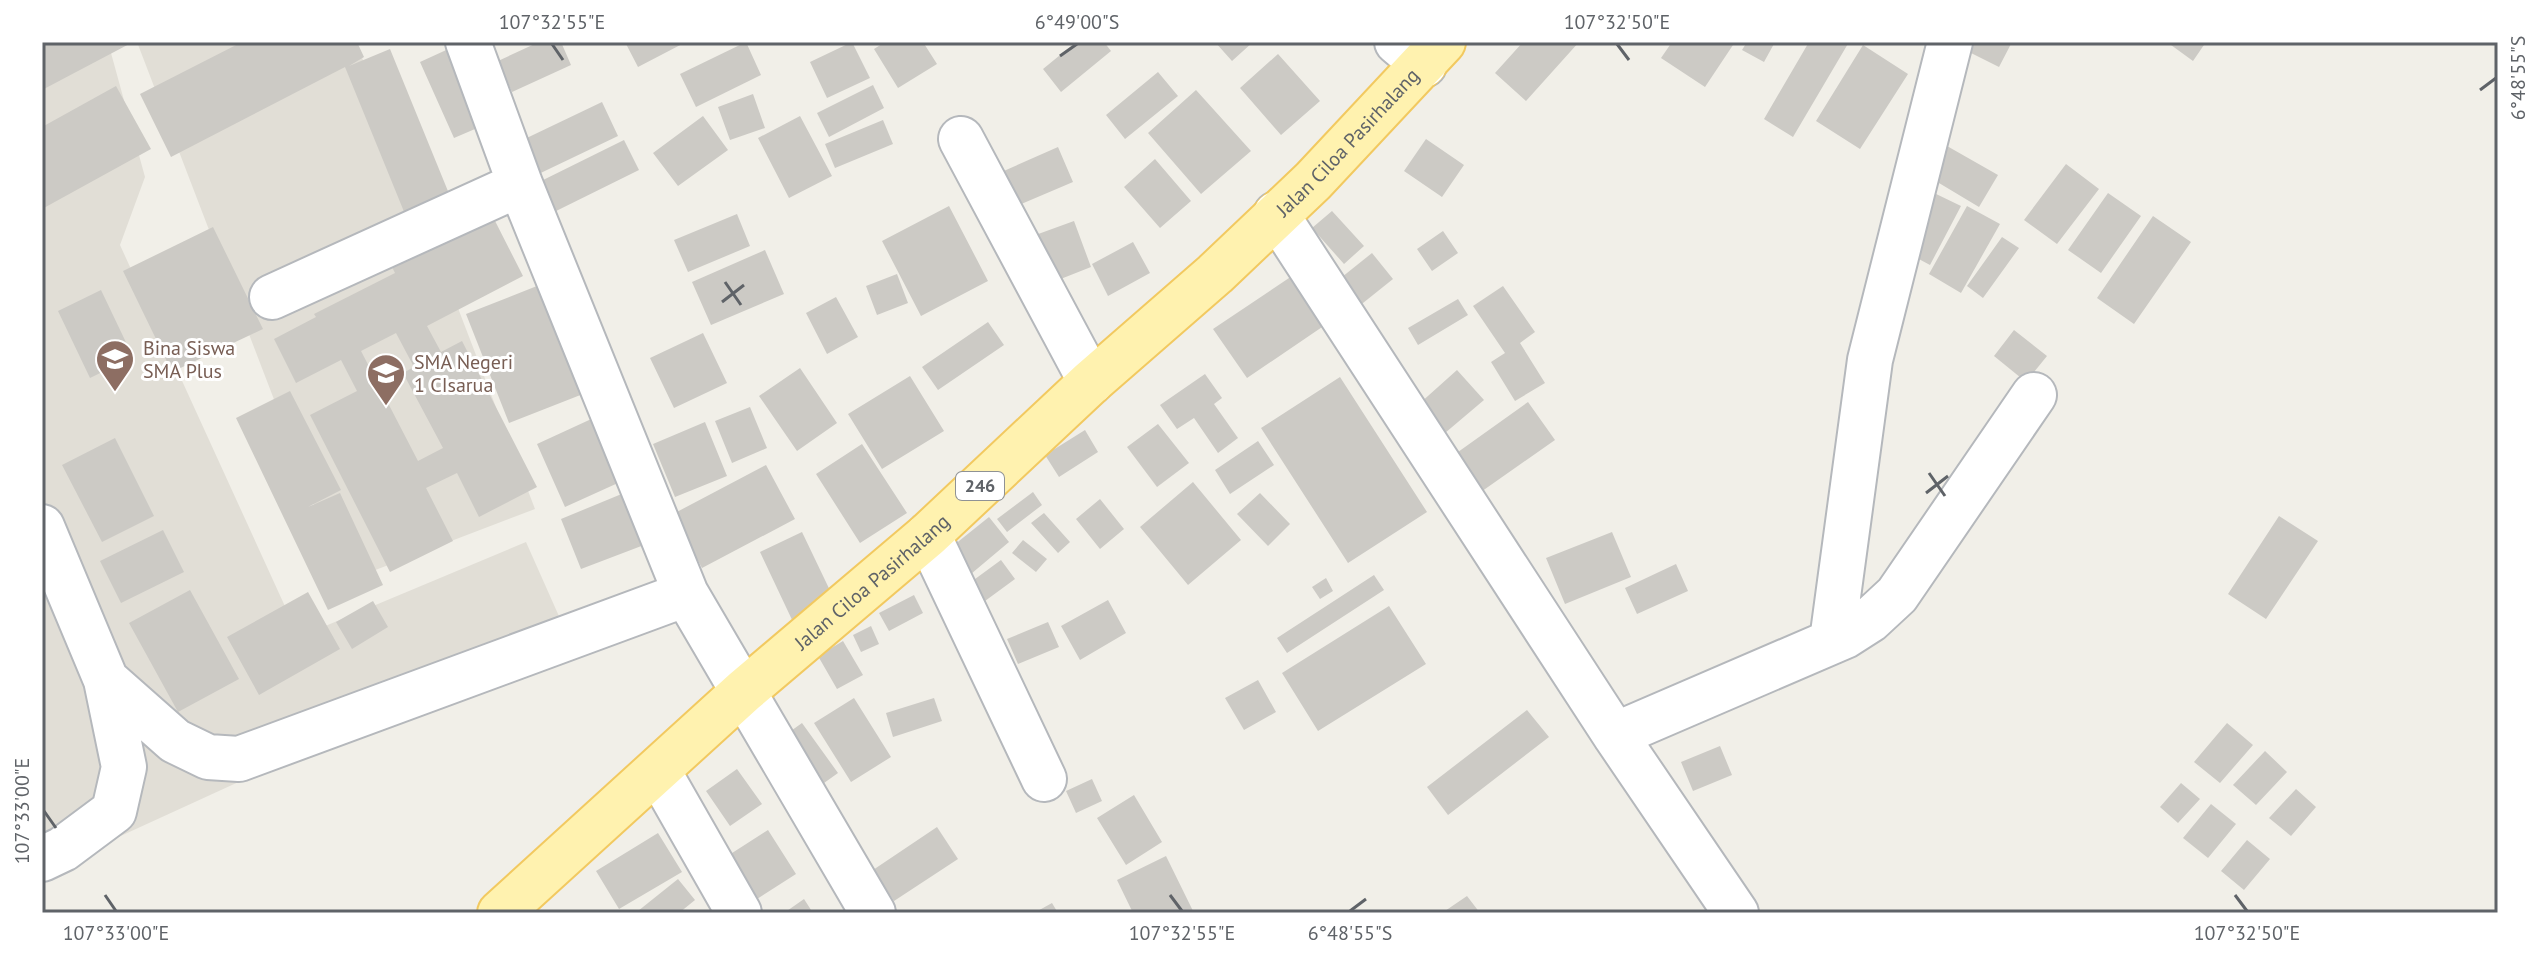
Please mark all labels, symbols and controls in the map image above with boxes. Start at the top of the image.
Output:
text: 107°32'55"E [499,9,605,35]
text: 6°49'00"S [1035,9,1119,35]
text: 107°32'50"E [1564,9,1670,35]
text: 6°48'55"S [2505,36,2531,120]
street label: Jalan Ciloa Pasirhalang [1270,63,1425,223]
place label: Bina Siswa SMA Plus [143,335,235,384]
school or university icon: Bina Siswa SMA Plus [94,338,136,393]
place label: SMA Negeri 1 CIsarua [414,349,513,398]
school or university icon: SMA Negeri 1 CIsarua [365,352,407,407]
road number: 246 [956,472,1004,500]
street label: Jalan Ciloa Pasirhalang [788,509,955,656]
text: 107°33'00"E [9,758,35,864]
text: 107°33'00"E [63,920,169,946]
text: 107°32'55"E [1129,920,1235,946]
text: 6°48'55"S [1308,920,1392,946]
text: 107°32'50"E [2194,920,2300,946]

